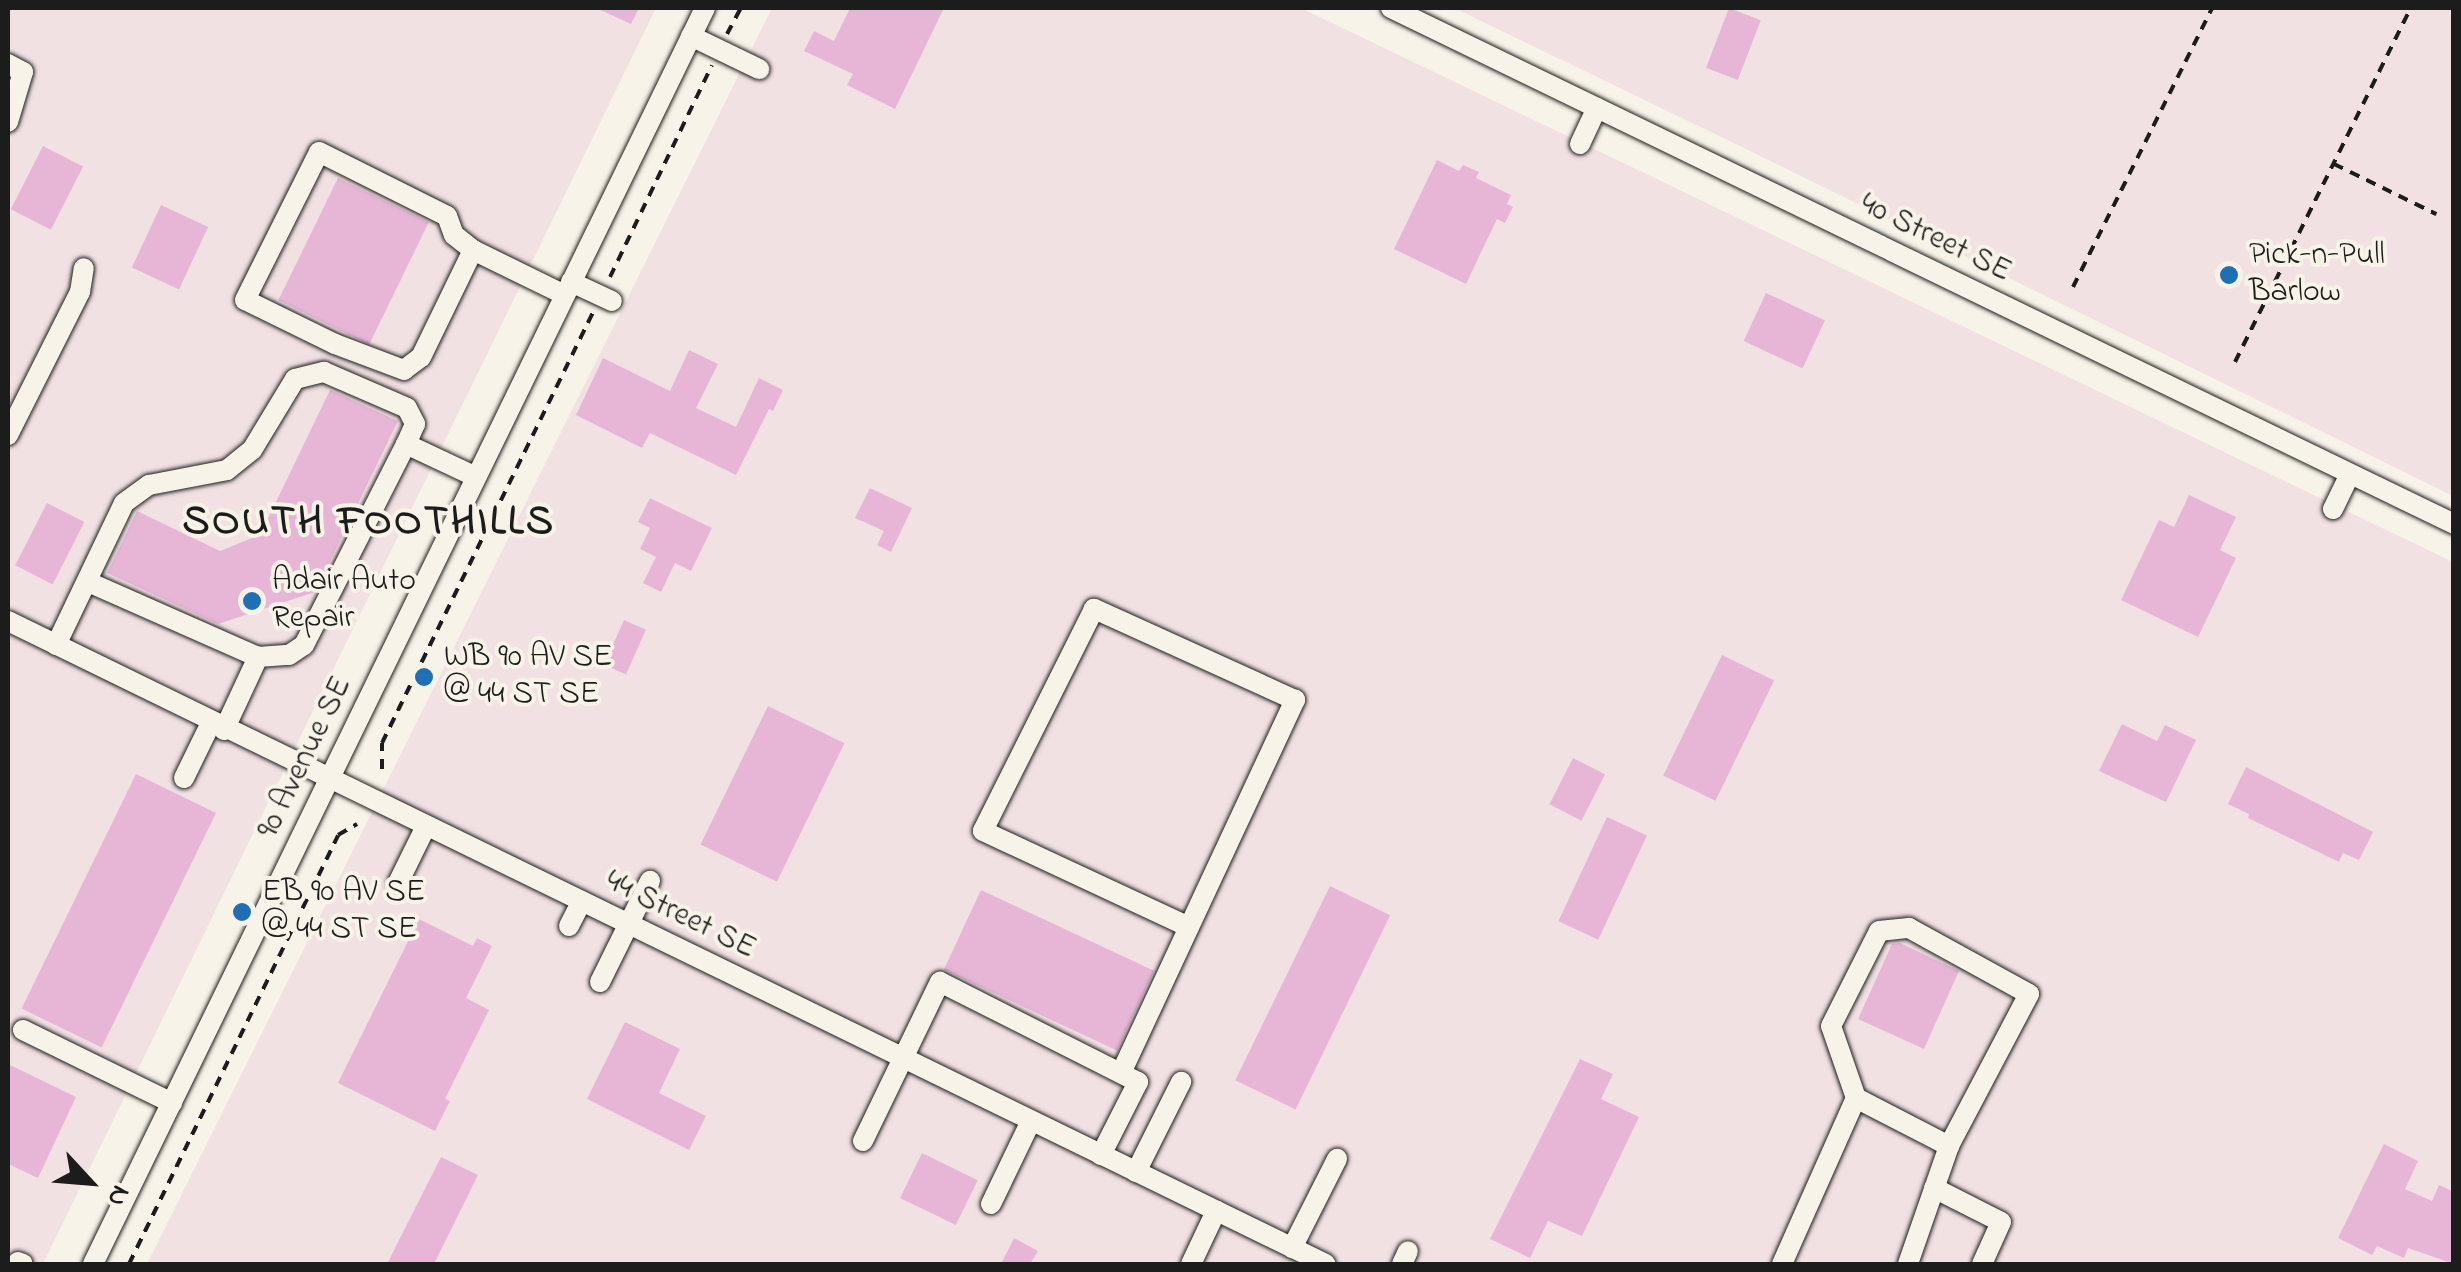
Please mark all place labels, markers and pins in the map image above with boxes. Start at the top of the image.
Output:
place label: Pick-n-Pull Barlow [2249,238,2385,313]
marker: Pick-n-Pull Barlow [2218,264,2240,286]
place label: Adair Auto Repair [272,564,416,639]
marker: Adair Auto Repair [241,590,263,612]
place label: WB 90 AV SE @ 44 ST SE [444,640,612,715]
marker: WB 90 AV SE @ 44 ST SE [413,666,435,688]
place label: EB 90 AV SE @ 44 ST SE [262,875,425,950]
marker: EB 90 AV SE @ 44 ST SE [231,901,253,923]

